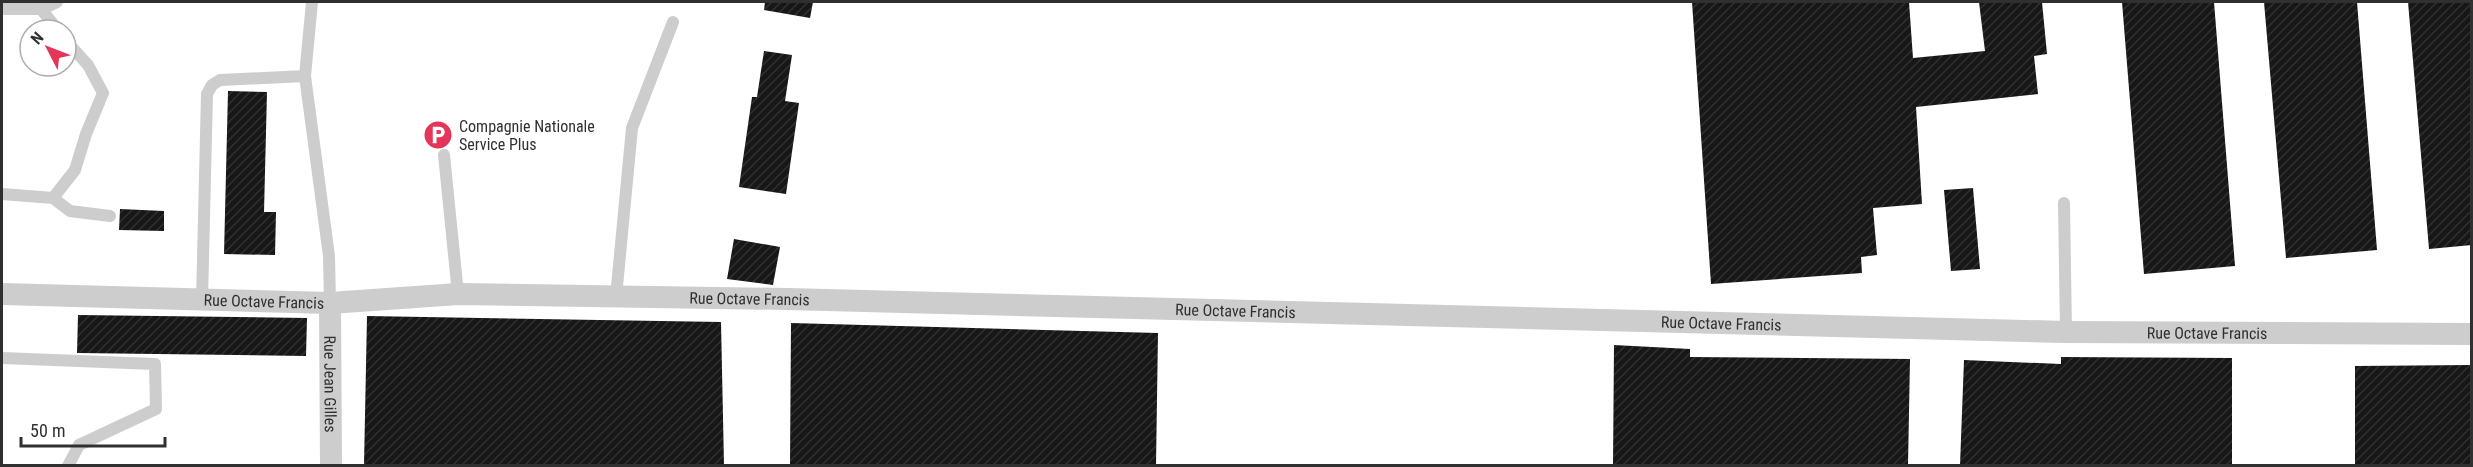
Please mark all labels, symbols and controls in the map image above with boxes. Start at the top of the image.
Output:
north arrow [18,18,78,78]
text: N [27,28,48,48]
place label: Compagnie Nationale Service Plus [459,117,595,154]
parking icon: Compagnie Nationale Service Plus [422,119,454,151]
street label: Rue Octave Francis [689,289,810,310]
street label: Rue Octave Francis [203,291,324,313]
street label: Rue Octave Francis [1175,300,1296,322]
street label: Rue Octave Francis [1661,313,1782,335]
street label: Rue Octave Francis [2147,323,2267,343]
street label: Rue Jean Gilles [320,335,340,433]
scale bar [21,410,165,448]
text: 50 m [30,420,65,441]

